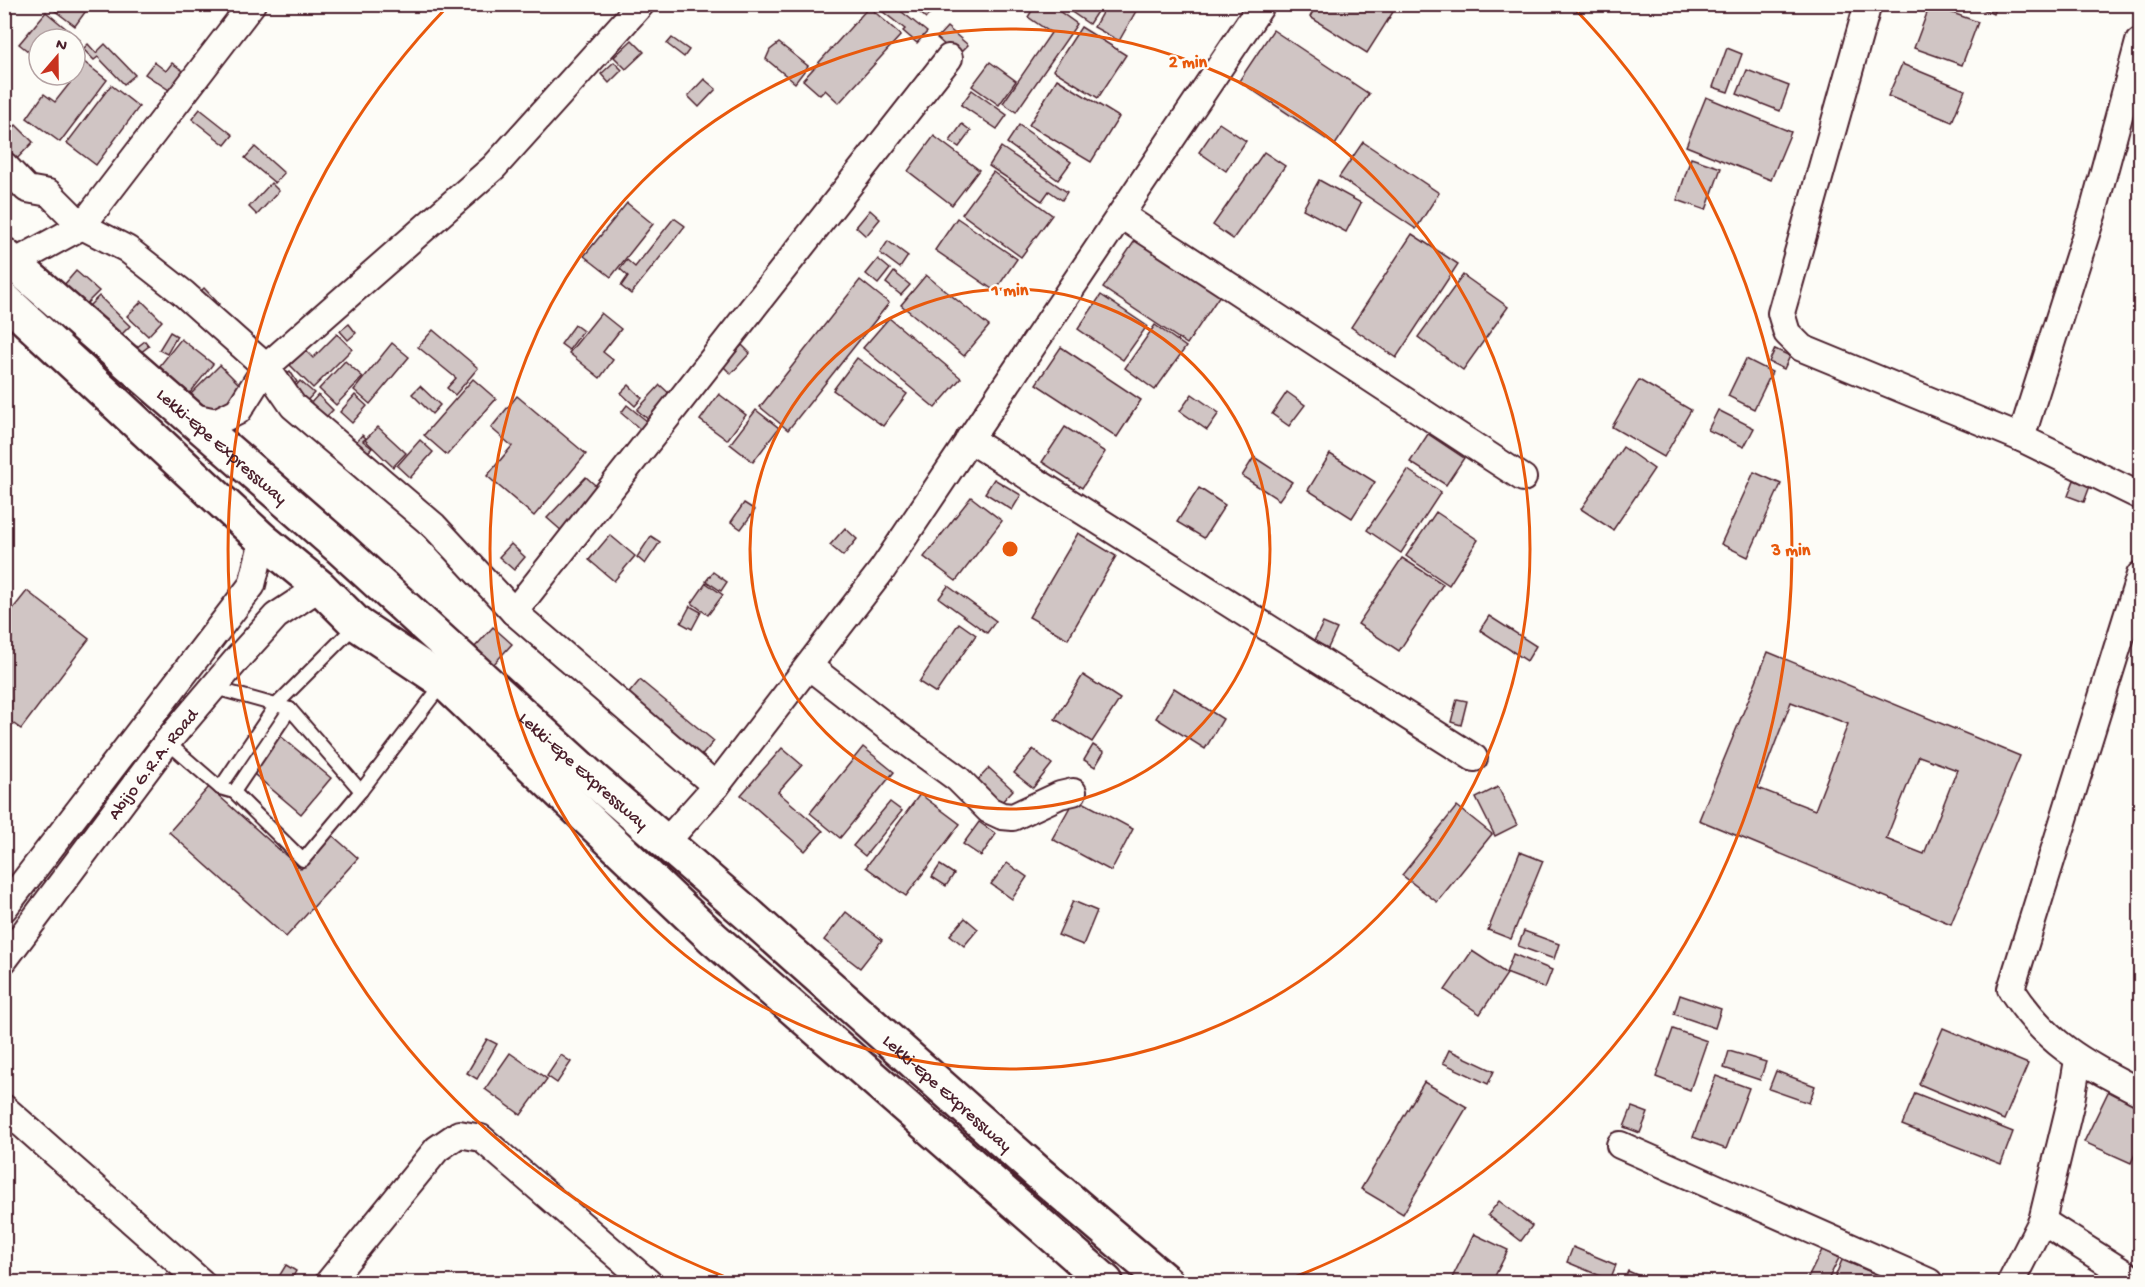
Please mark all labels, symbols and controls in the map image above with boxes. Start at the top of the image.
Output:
north arrow [27,27,87,87]
text: N [53,35,70,57]
text: 2 min [1169,53,1208,74]
text: 1 min [991,281,1029,302]
street label: Lekki-Epe Expressway [151,385,291,510]
centre of rings [1000,539,1020,559]
text: 3 min [1771,541,1811,562]
street label: Abijo G.R.A. Road [105,704,205,825]
street label: Lekki-Epe Expressway [514,709,652,835]
street label: Lekki-Epe Expressway [877,1031,1016,1158]

